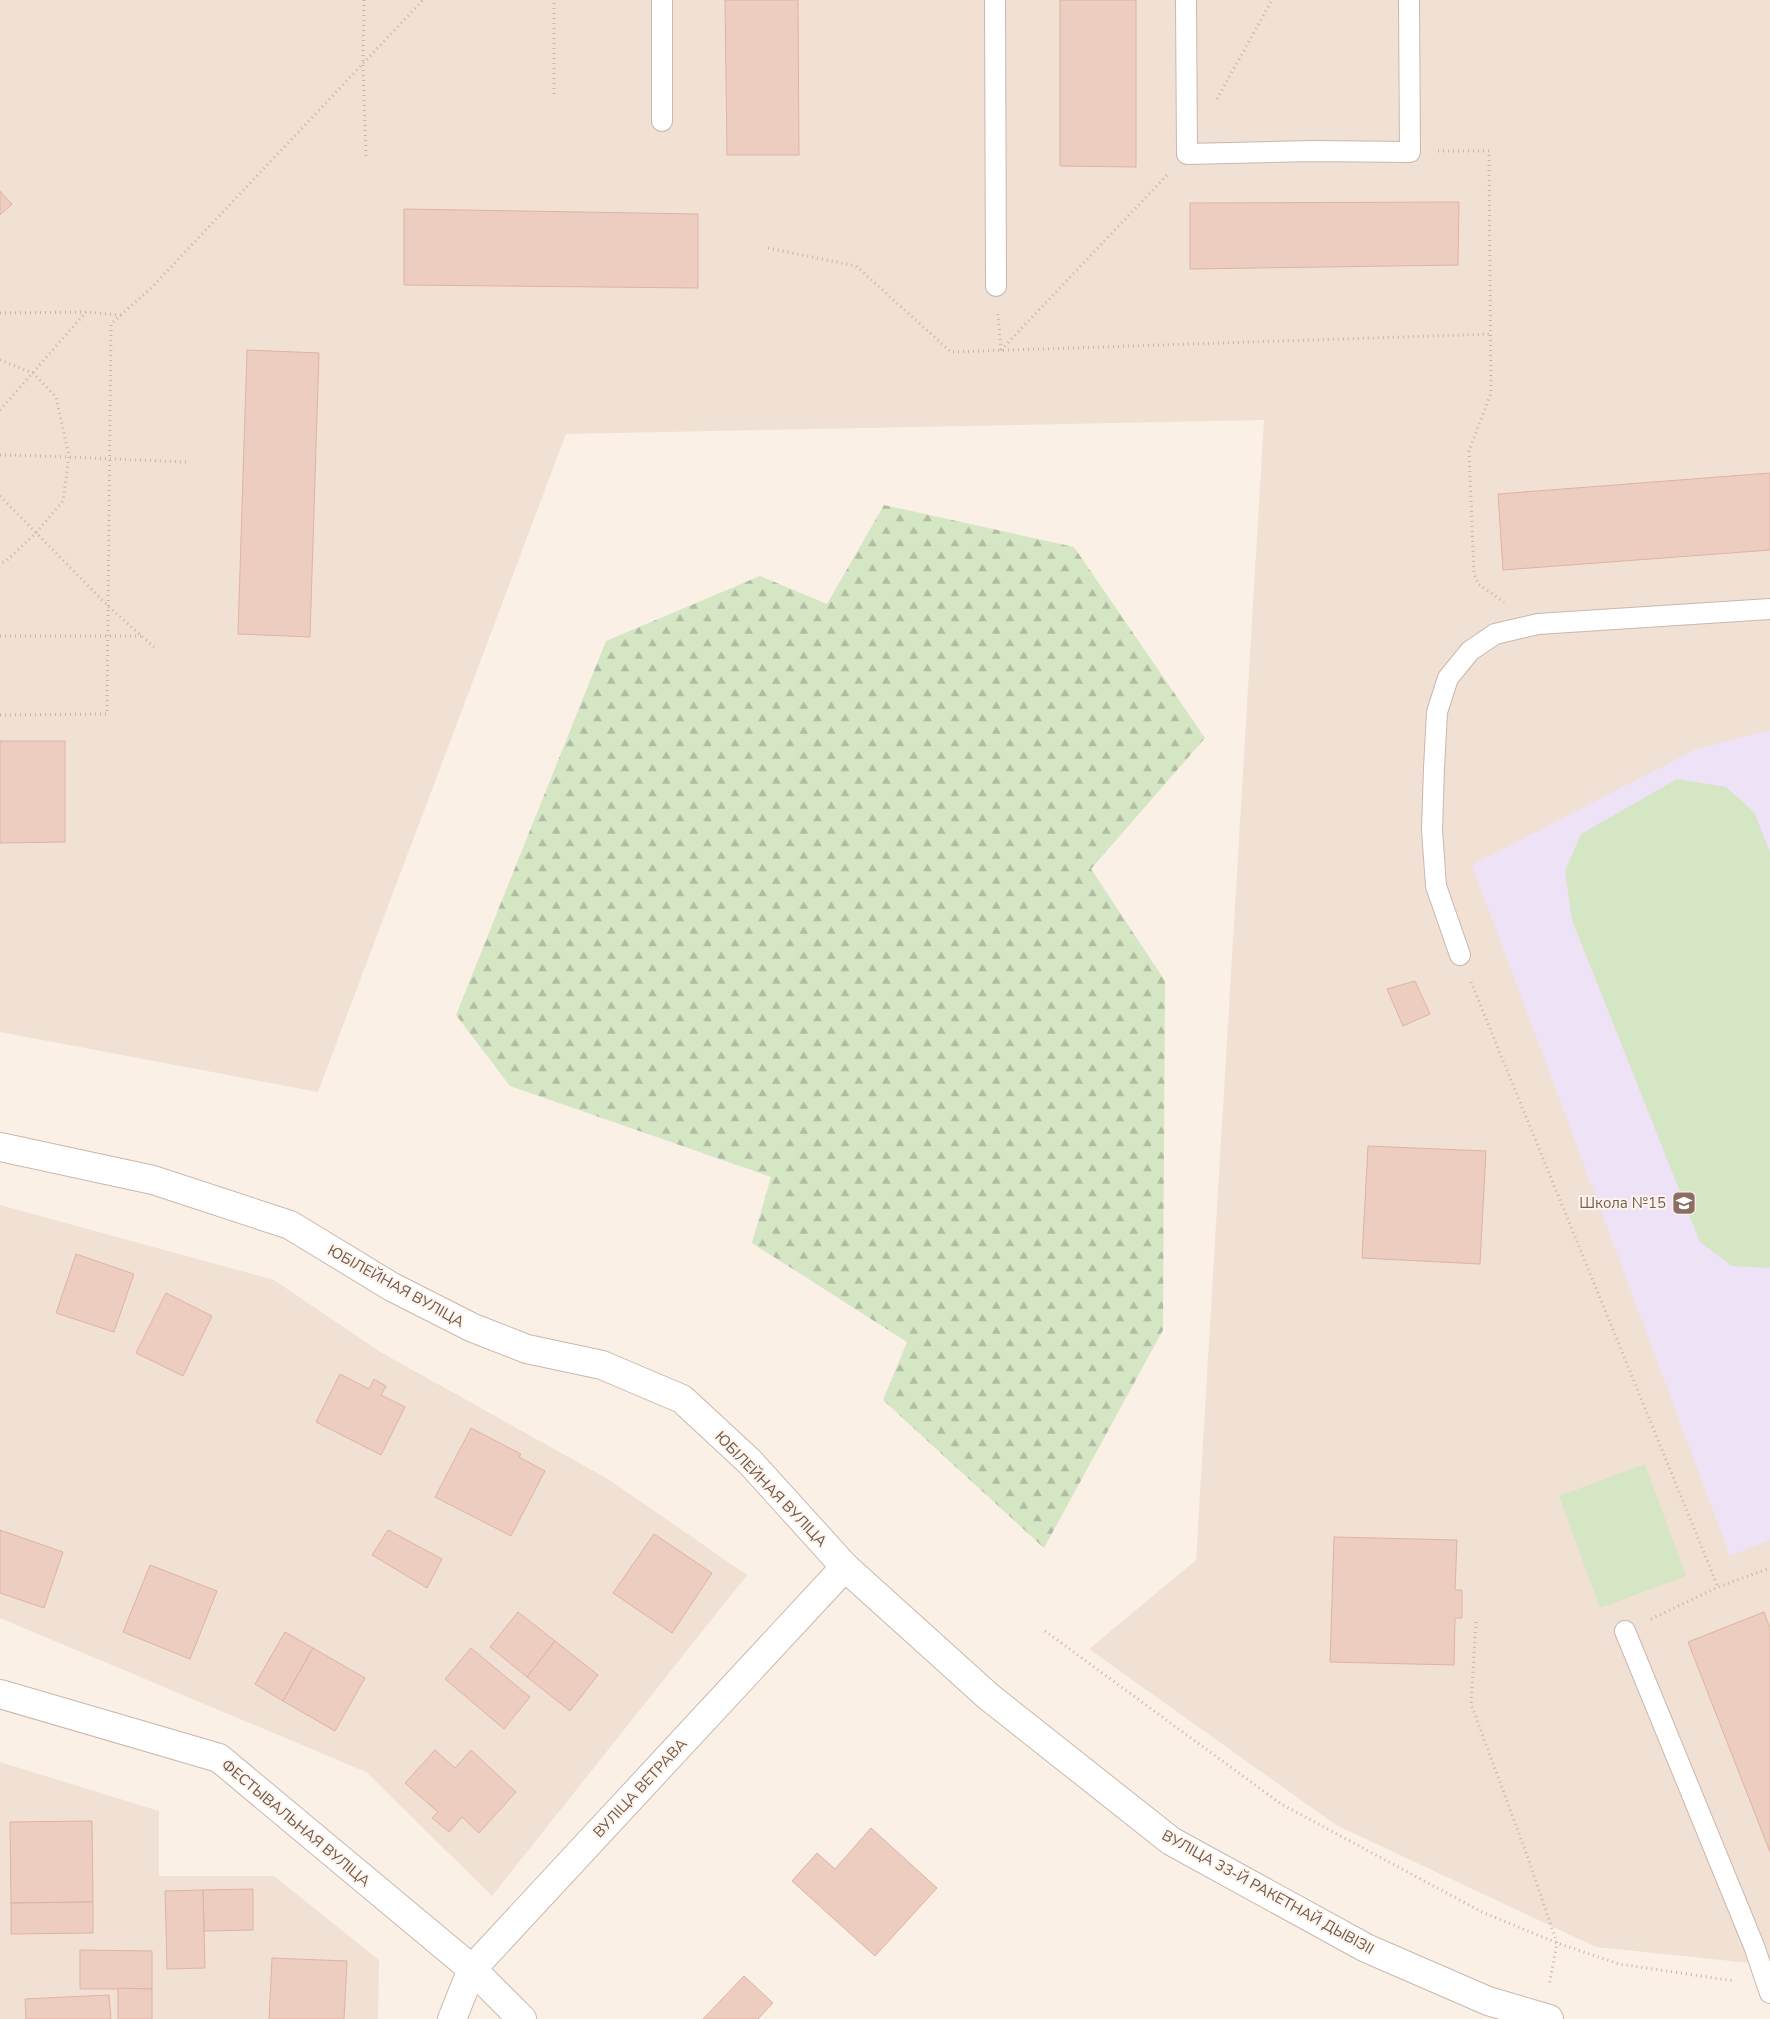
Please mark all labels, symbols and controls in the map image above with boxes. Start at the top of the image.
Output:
school or university icon: Школа №15 [1671,1190,1697,1216]
place label: Школа №15 [1579,1193,1666,1213]
street label: ЮБІЛЕЙНАЯ ВУЛІЦА [324,1240,468,1332]
street label: ЮБІЛЕЙНАЯ ВУЛІЦА [711,1427,831,1551]
street label: ВУЛІЦА ВЕТРАВА [589,1734,691,1842]
street label: ФЕСТЫВАЛЬНАЯ ВУЛІЦА [217,1755,375,1891]
street label: ВУЛІЦА 33-Й РАКЕТНАЙ ДЫВІЗІІ [1158,1825,1378,1959]

